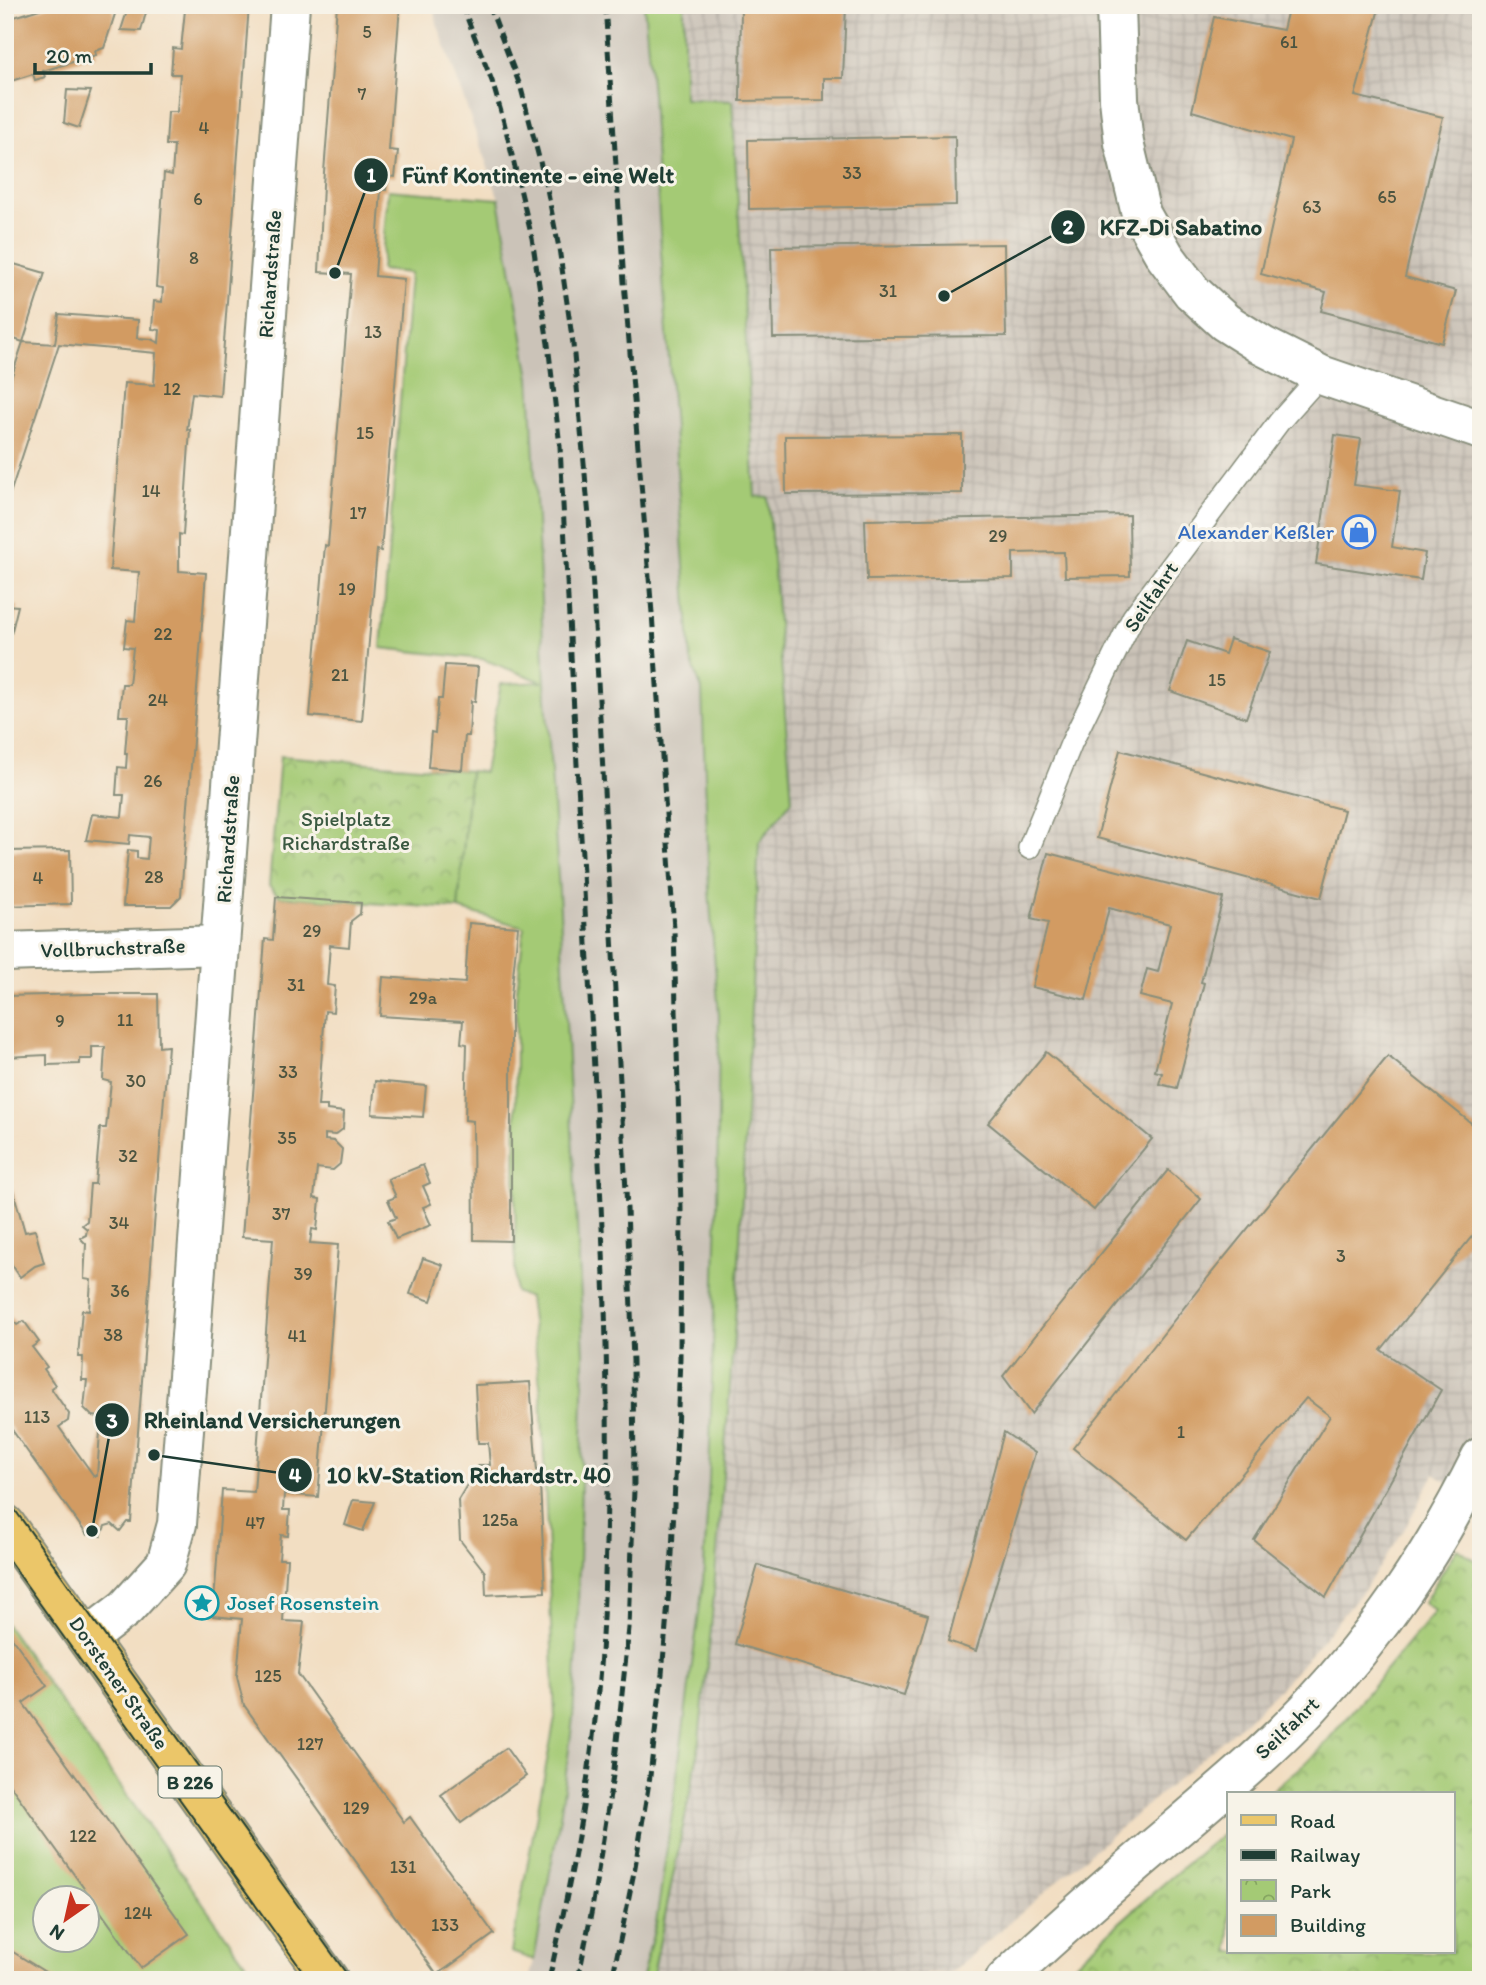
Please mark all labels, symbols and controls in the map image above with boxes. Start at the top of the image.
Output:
house number: 5 [362,21,372,43]
house number: 61 [1280,31,1298,53]
scale bar [35,32,150,76]
text: 20 m [46,43,93,68]
house number: 7 [358,83,367,105]
house number: 4 [199,117,210,139]
callout: Fünf Kontinente - eine Welt [353,153,689,197]
text: Fünf Kontinente - eine Welt [402,161,674,189]
text: 1 [366,162,376,187]
house number: 33 [842,162,862,184]
house number: 65 [1378,186,1396,208]
house number: 6 [193,188,203,210]
house number: 63 [1302,196,1322,218]
callout: KFZ-Di Sabatino [1050,205,1276,249]
street label: Richardstraße [253,209,286,339]
text: KFZ-Di Sabatino [1100,213,1263,241]
text: 2 [1062,214,1074,239]
house number: 8 [189,247,199,269]
house number: 31 [879,280,897,302]
house number: 13 [364,321,382,343]
house number: 12 [163,378,181,400]
house number: 15 [356,422,374,444]
house number: 14 [141,480,161,502]
house number: 17 [349,502,367,524]
shop icon: Alexander Keßler [1340,513,1378,551]
place label: Alexander Keßler [1178,519,1335,544]
house number: 29 [989,525,1007,547]
street label: Seilfahrt [1118,557,1183,637]
house number: 19 [338,578,356,600]
house number: 22 [154,623,173,645]
house number: 21 [331,664,349,686]
house number: 15 [1208,669,1226,691]
house number: 24 [148,689,168,711]
house number: 26 [144,770,163,792]
street label: Richardstraße [211,774,244,904]
park label: Spielplatz Richardstraße [282,806,410,855]
house number: 28 [144,866,164,888]
house number: 4 [33,867,44,889]
house number: 29 [303,920,321,942]
street label: Vollbruchstraße [40,932,186,963]
house number: 31 [287,974,305,996]
house number: 29a [409,987,438,1009]
house number: 11 [117,1009,133,1031]
house number: 9 [55,1010,65,1032]
house number: 33 [278,1061,298,1083]
house number: 30 [126,1070,146,1092]
house number: 35 [277,1127,297,1149]
house number: 32 [118,1145,138,1167]
house number: 37 [272,1203,290,1225]
house number: 34 [109,1212,129,1234]
house number: 3 [1336,1245,1346,1267]
house number: 39 [293,1263,313,1285]
house number: 36 [110,1280,130,1302]
house number: 38 [103,1324,123,1346]
house number: 41 [287,1325,307,1347]
callout: Rheinland Versicherungen [94,1398,414,1442]
house number: 113 [24,1406,50,1428]
text: Rheinland Versicherungen [144,1406,401,1434]
text: 3 [106,1408,118,1433]
house number: 1 [1177,1421,1185,1443]
callout: 10 kV-Station Richardstr. 40 [277,1453,625,1497]
text: 10 kV-Station Richardstr. 40 [327,1461,611,1489]
text: 4 [289,1462,302,1487]
house number: 125a [482,1509,519,1531]
house number: 47 [245,1512,265,1534]
place icon: Josef Rosenstein [183,1584,221,1622]
place label: Josef Rosenstein [227,1590,379,1615]
street label: Dorstener Straße [64,1611,175,1754]
house number: 125 [254,1665,282,1687]
street label: Seilfahrt [1249,1691,1324,1764]
house number: 127 [297,1733,323,1755]
road number: B 226 [158,1766,222,1798]
legend [1227,1792,1454,1954]
house number: 129 [342,1797,370,1819]
text: Road [1290,1808,1336,1833]
house number: 122 [69,1825,97,1847]
text: Railway [1290,1842,1360,1867]
house number: 131 [390,1856,416,1878]
text: Park [1290,1878,1332,1903]
north arrow [32,1884,102,1954]
house number: 124 [124,1902,152,1924]
text: Building [1290,1912,1366,1937]
house number: 133 [431,1914,459,1936]
text: N [45,1920,69,1946]

